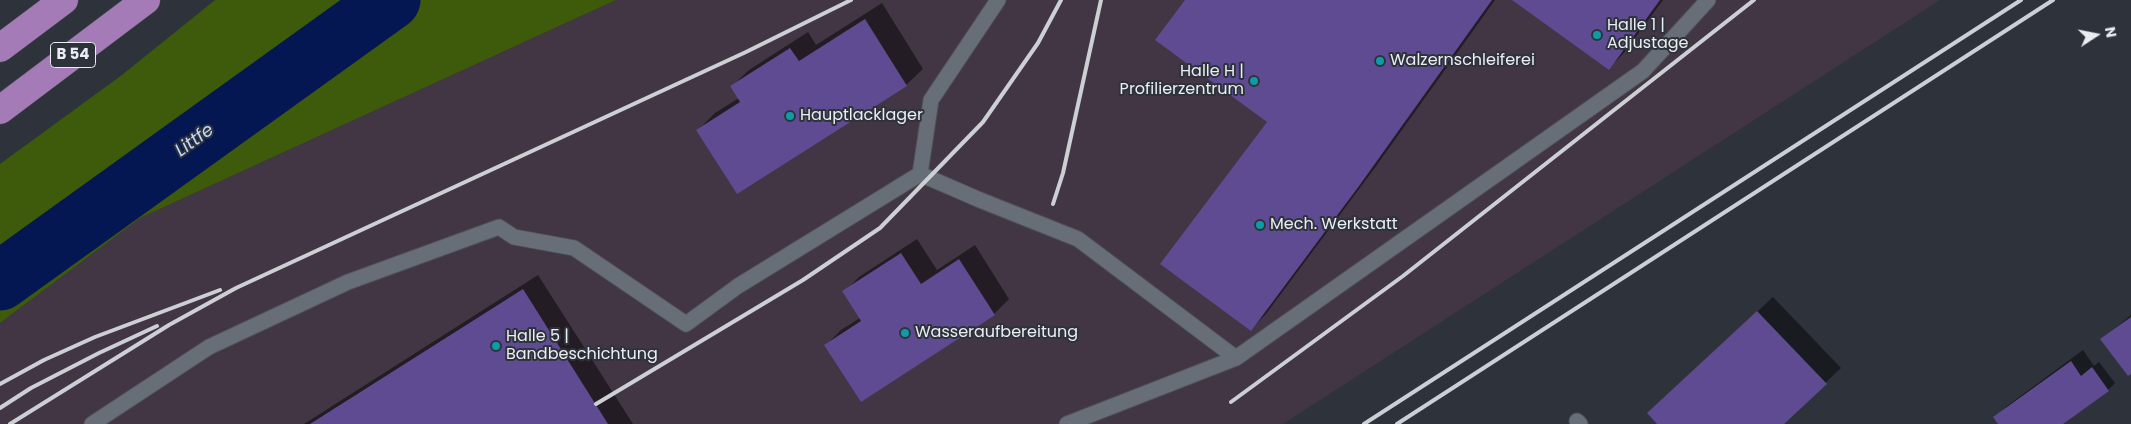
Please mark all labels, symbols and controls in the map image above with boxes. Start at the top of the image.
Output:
north arrow [2071,10,2121,60]
place label: Halle 1 | Adjustage [1607,16,1689,54]
text: N [2100,25,2122,39]
marker: Halle 1 | Adjustage [1591,29,1603,41]
road number: B 54 [50,42,96,68]
place label: Walzernschleiferei [1390,51,1535,71]
marker: Walzernschleiferei [1374,55,1386,67]
place label: Halle H | Profilierzentrum [1120,62,1244,100]
marker: Halle H | Profilierzentrum [1248,75,1260,87]
place label: Hauptlacklager [800,106,923,126]
marker: Hauptlacklager [784,110,796,122]
water label: Littfe [172,120,218,162]
place label: Mech. Werkstatt [1270,215,1398,235]
marker: Mech. Werkstatt [1254,219,1266,231]
place label: Wasseraufbereitung [915,323,1078,343]
place label: Halle 5 | Bandbeschichtung [506,327,658,365]
marker: Wasseraufbereitung [899,327,911,339]
marker: Halle 5 | Bandbeschichtung [490,340,502,352]

